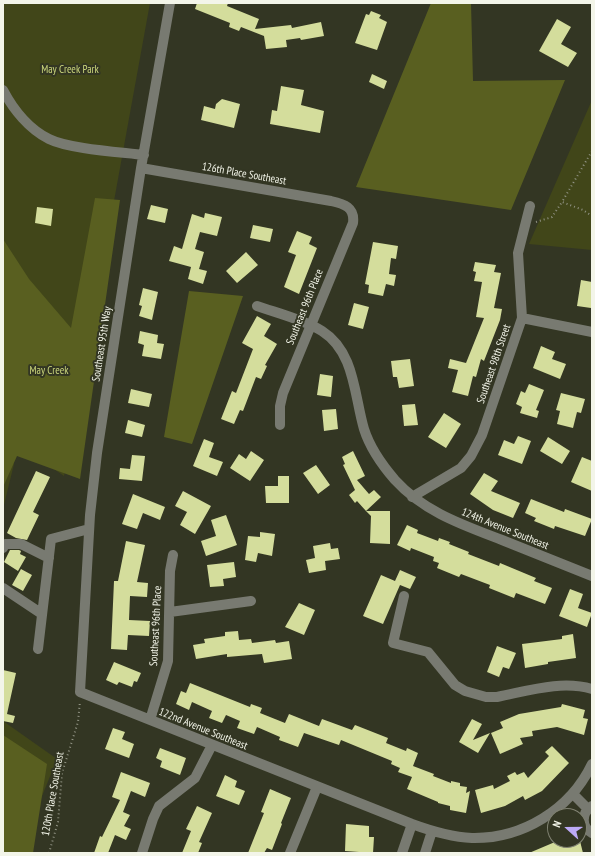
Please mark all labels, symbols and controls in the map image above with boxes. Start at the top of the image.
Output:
park label: May Creek Park [41,63,99,77]
street label: 126th Place Southeast [201,160,287,188]
street label: Southeast 96th Place [284,267,326,347]
street label: Southeast 95th Way [90,306,114,382]
street label: Southeast 98th Street [474,323,514,405]
park label: May Creek [29,364,69,378]
street label: 124th Avenue Southeast [459,505,551,553]
street label: Southeast 96th Place [147,586,165,666]
street label: 122nd Avenue Southeast [157,705,249,753]
street label: 120th Place Southeast [39,751,67,837]
north arrow [547,808,587,848]
text: N [549,819,564,829]

